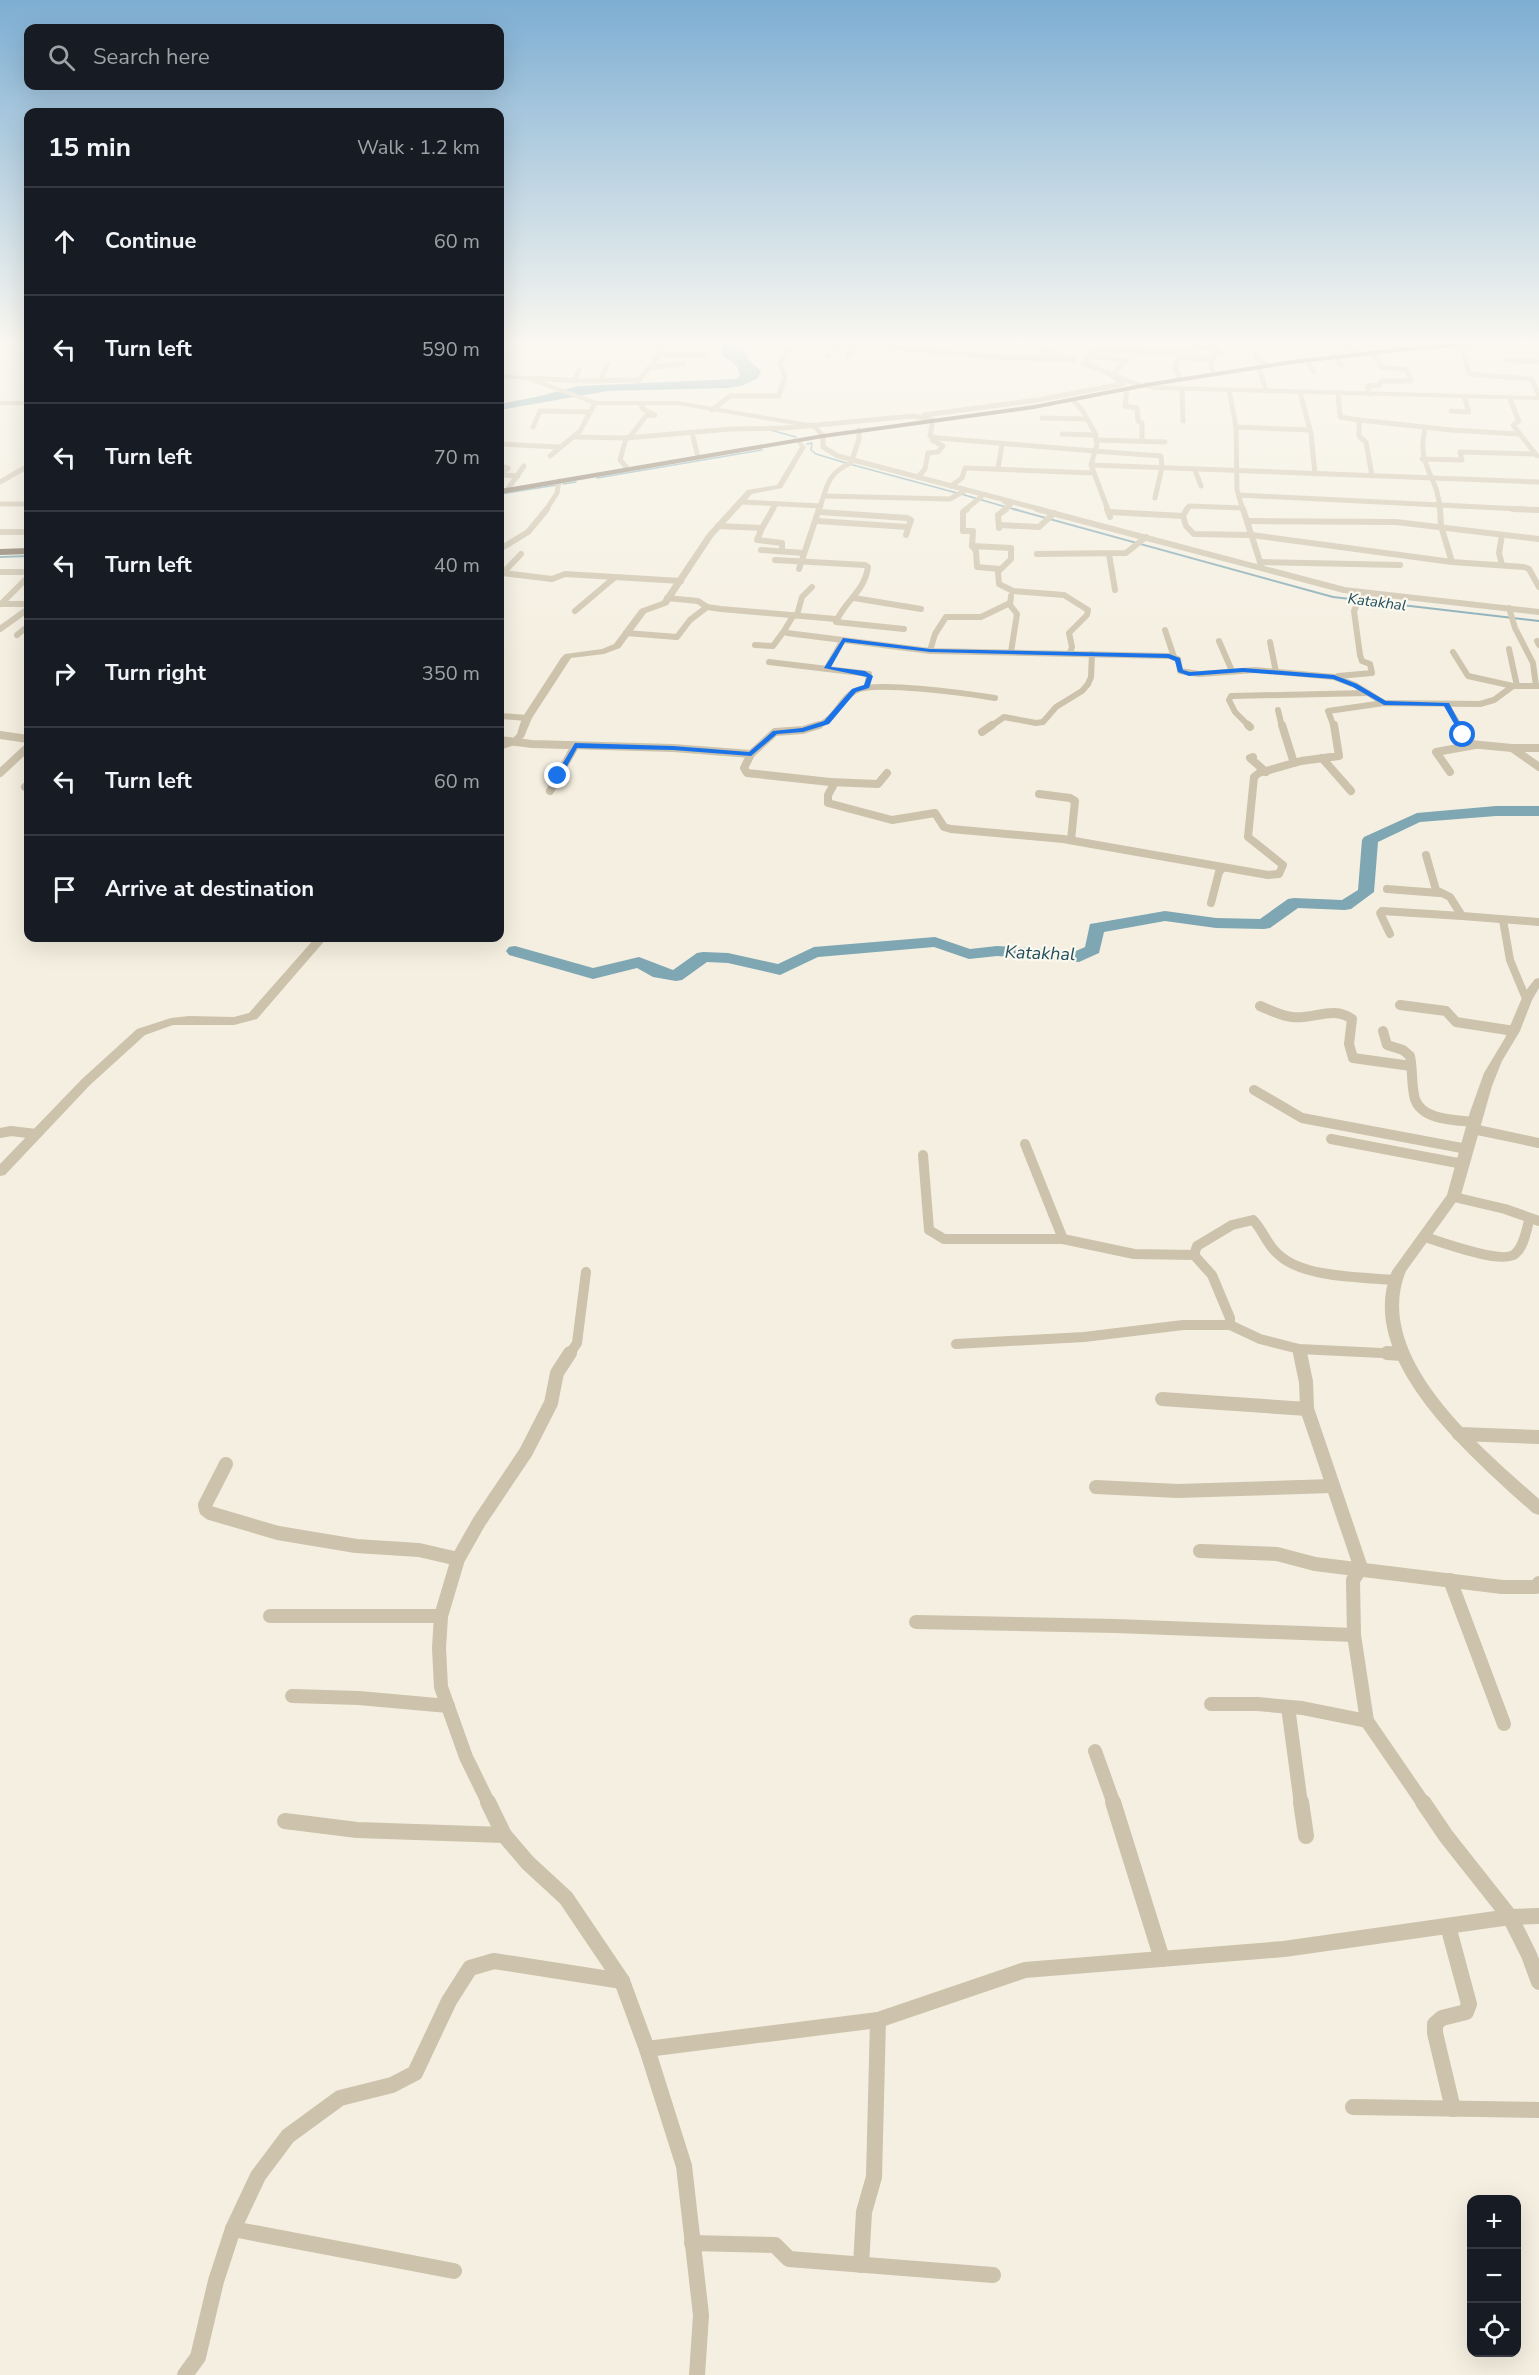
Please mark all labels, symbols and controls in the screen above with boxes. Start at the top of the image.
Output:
search box [24,24,504,90]
icon: search [45,41,78,74]
text: Search here [93,42,210,72]
text: 15 min [48,130,131,165]
text: Walk · 1.2 km [357,134,480,161]
icon: ahead [48,225,81,258]
text: Continue [105,226,196,256]
text: 60 m [434,228,480,255]
icon: left [48,333,81,366]
text: Turn left [105,334,192,364]
text: 590 m [422,336,480,363]
icon: left [48,441,81,474]
text: Turn left [105,442,192,472]
text: 70 m [434,444,480,471]
icon: left [48,549,81,582]
text: Turn left [105,550,192,580]
text: 40 m [434,552,480,579]
water label: Katakhal [1347,588,1407,616]
icon: right [48,657,81,690]
text: Turn right [105,658,206,688]
text: 350 m [422,660,480,687]
route start [1449,721,1475,747]
route end [544,762,570,788]
icon: left [48,765,81,798]
text: Turn left [105,766,192,796]
text: 60 m [434,768,480,795]
icon: arrive [48,873,81,906]
text: Arrive at destination [105,874,314,904]
water label: Katakhal [1004,940,1076,966]
map controls [1467,2195,1521,2357]
button: + [1467,2195,1521,2249]
button: − [1467,2249,1521,2303]
button: locate [1467,2303,1521,2357]

